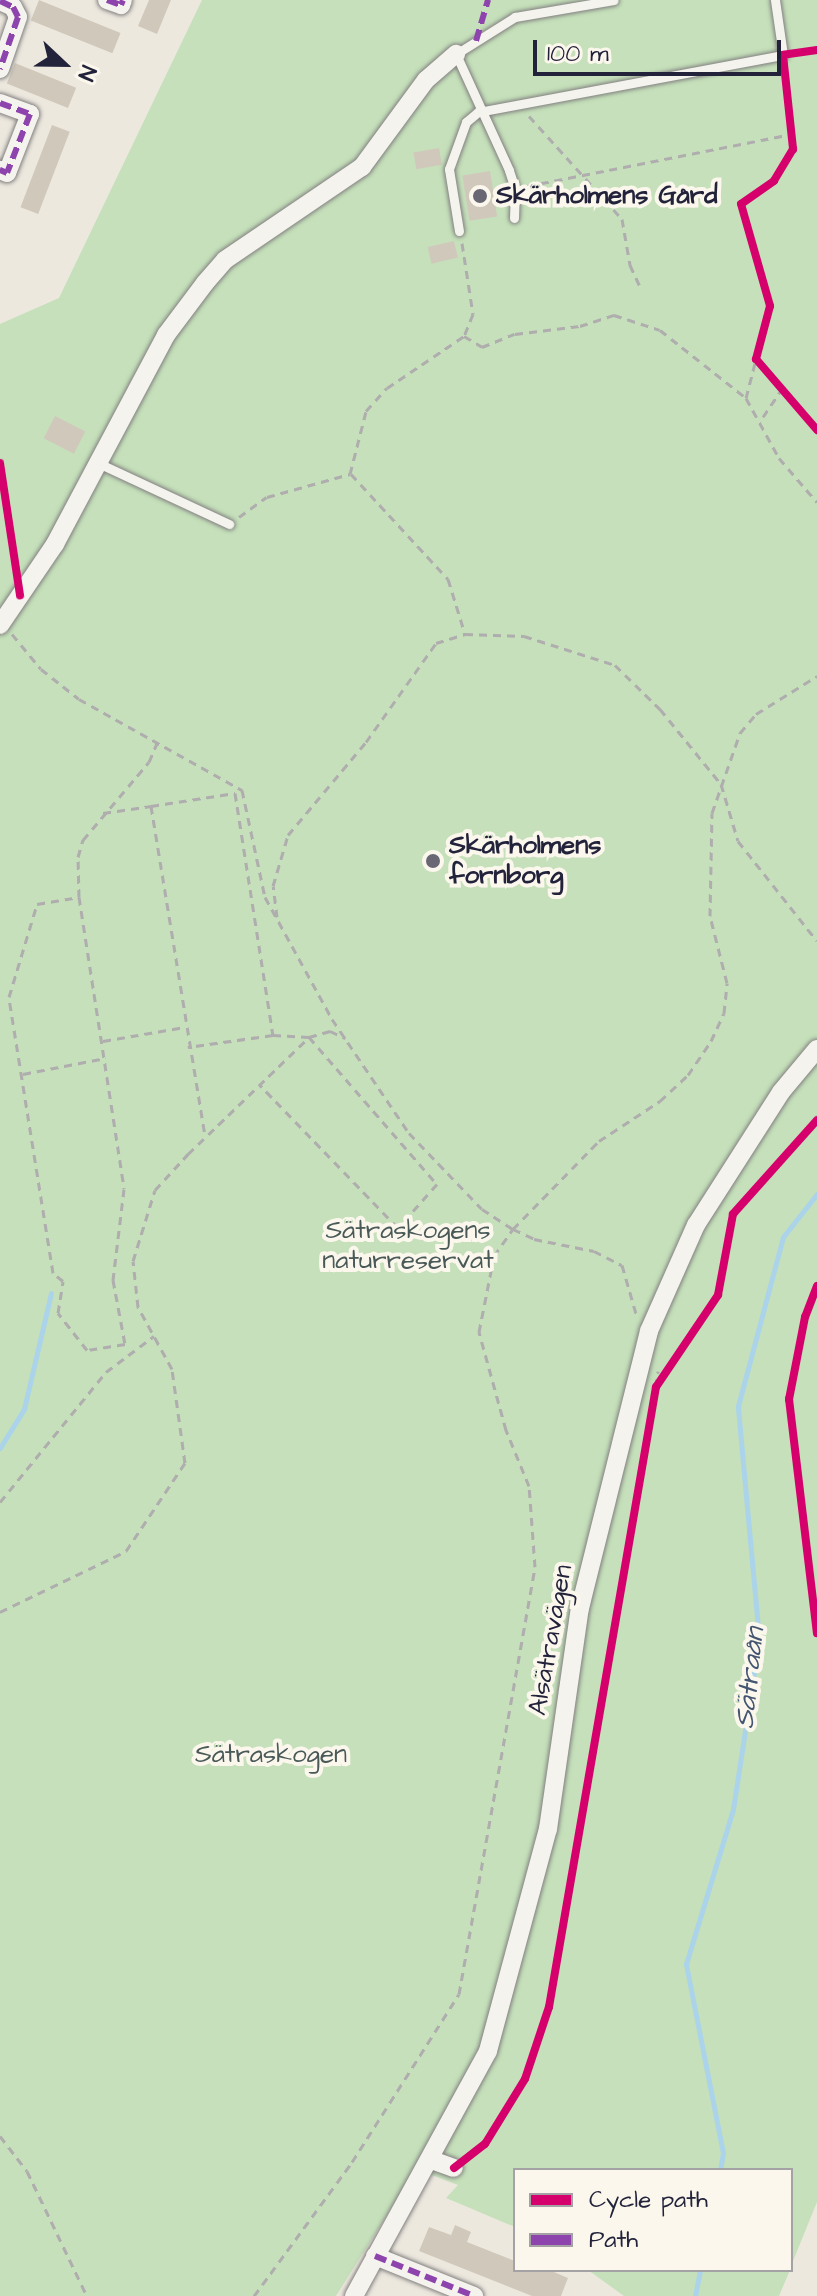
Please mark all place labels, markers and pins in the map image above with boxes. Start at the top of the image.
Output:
place label: Skärholmens Gård [496,180,718,212]
marker: Skärholmens Gård [471,187,489,205]
place label: Skärholmens fornborg [449,830,601,892]
marker: Skärholmens fornborg [424,852,442,870]

